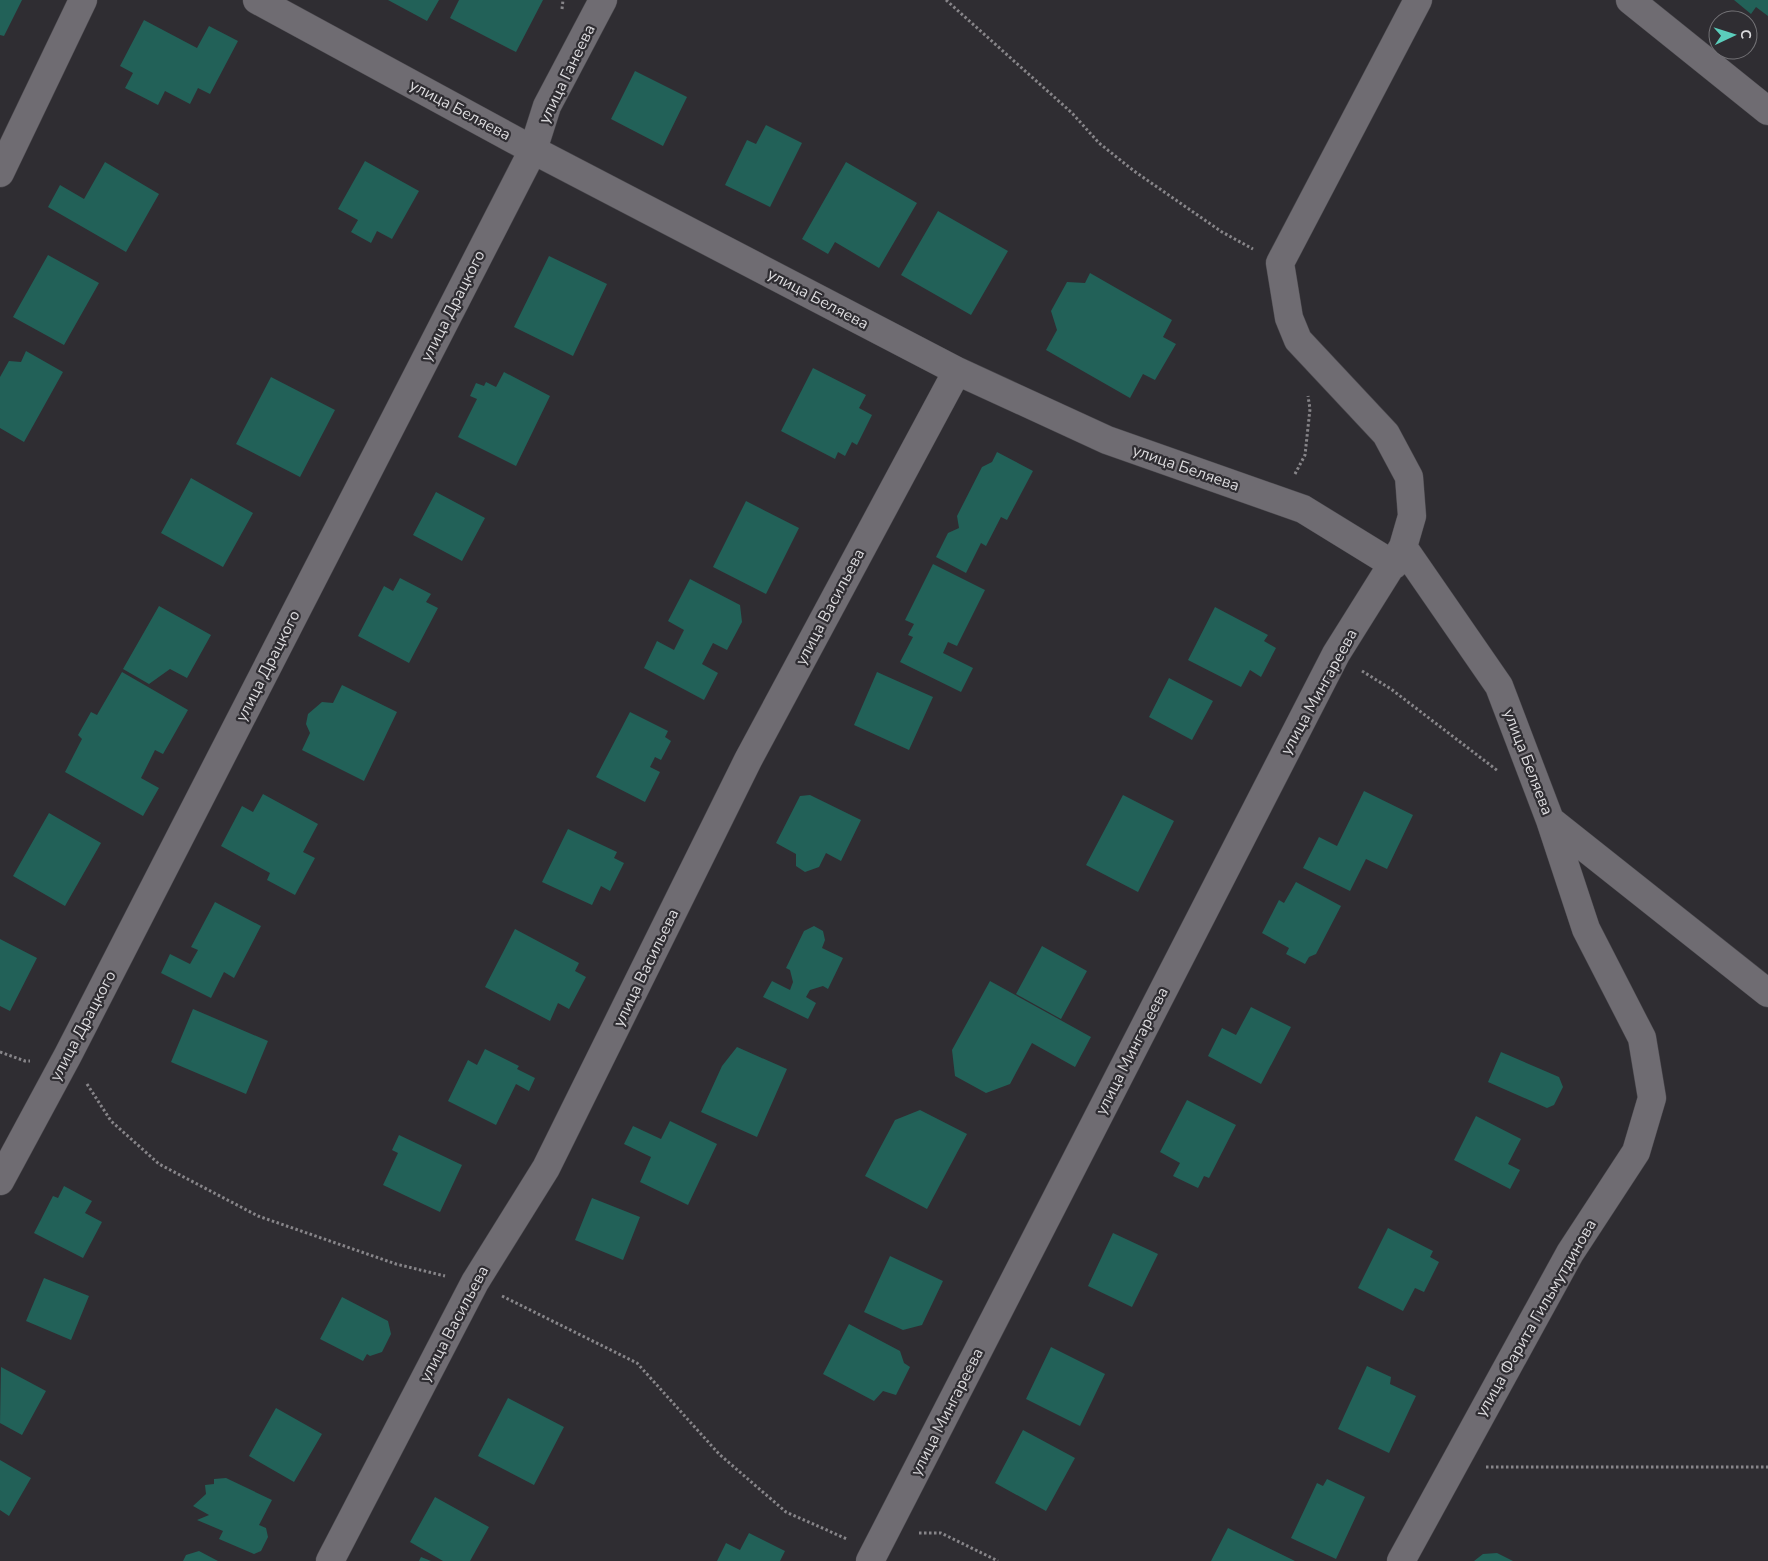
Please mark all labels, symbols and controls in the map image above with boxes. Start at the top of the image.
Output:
north arrow [1708,10,1758,60]
street label: улица Ганеева [533,21,601,127]
text: С [1736,29,1755,40]
street label: улица Беляева [405,74,515,146]
street label: улица Драцкого [415,246,491,366]
street label: улица Беляева [763,263,873,335]
street label: улица Беляева [1130,439,1242,497]
street label: улица Васильева [790,545,870,669]
street label: улица Драцкого [230,606,306,726]
street label: улица Мингареева [1275,625,1363,759]
street label: улица Беляева [1498,706,1558,818]
street label: улица Васильева [608,905,684,1031]
street label: улица Драцкого [45,967,121,1085]
street label: улица Мингареева [1090,983,1174,1119]
street label: улица Фарита Гильмутдинова [1470,1215,1602,1421]
street label: улица Васильева [414,1262,494,1386]
street label: улица Мингареева [905,1344,989,1480]

